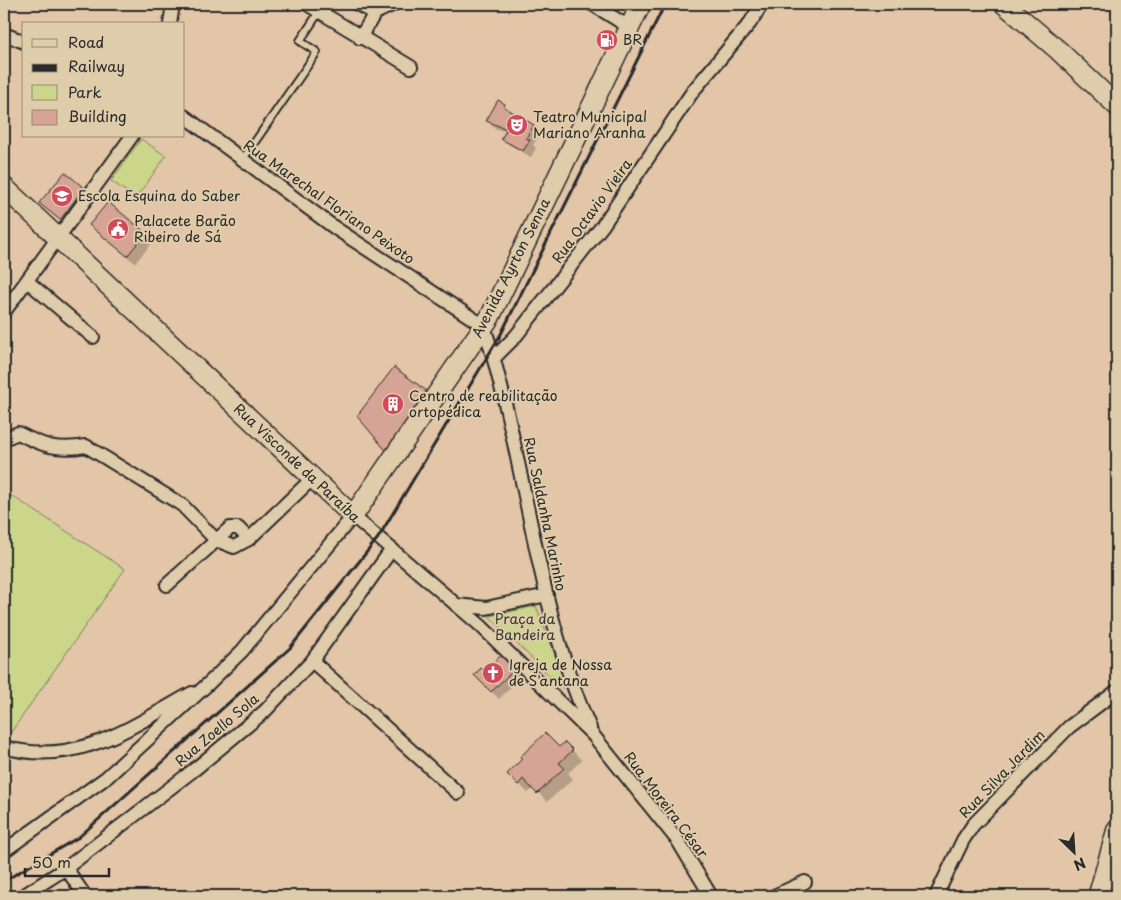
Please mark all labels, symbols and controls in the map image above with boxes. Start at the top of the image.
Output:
legend [22,22,185,138]
fuel station icon: BR [595,28,619,52]
place label: BR [623,29,642,50]
text: Road [68,30,104,53]
text: Railway [68,54,125,77]
text: Park [68,80,102,103]
text: Building [68,104,127,127]
place label: Teatro Municipal Mariano Aranha [533,106,647,143]
theatre icon: Teatro Municipal Mariano Aranha [505,113,529,137]
street label: Rua Marechal Floriano Peixoto [239,134,419,269]
street label: Rua Octavio Vieira [546,154,637,267]
school or university icon: Escola Esquina do Saber [50,184,74,208]
place label: Escola Esquina do Saber [78,185,240,206]
street label: Avenida Ayrton Senna [466,194,555,341]
place label: Palacete Barão Ribeiro de Sá [134,210,236,247]
public building icon: Palacete Barão Ribeiro de Sá [106,217,130,241]
place label: Centro de reabilitação ortopédica [409,385,558,422]
building icon: Centro de reabilitação ortopédica [381,392,405,416]
street label: Rua Visconde da Paraíba [229,398,366,528]
street label: Rua Saldanha Marinho [519,435,572,593]
park label: Praça da Bandeira [495,608,556,645]
place label: Igreja de Nossa de S'antana [509,654,612,691]
church icon: Igreja de Nossa de S'antana [481,661,505,685]
street label: Rua Zoello Sola [170,688,263,771]
street label: Rua Silva Jardim [954,725,1049,823]
street label: Rua Moreira César [619,747,714,863]
north arrow [1048,828,1098,878]
scale bar [25,845,109,877]
text: 50 m [32,850,71,873]
text: N [1070,852,1089,876]

